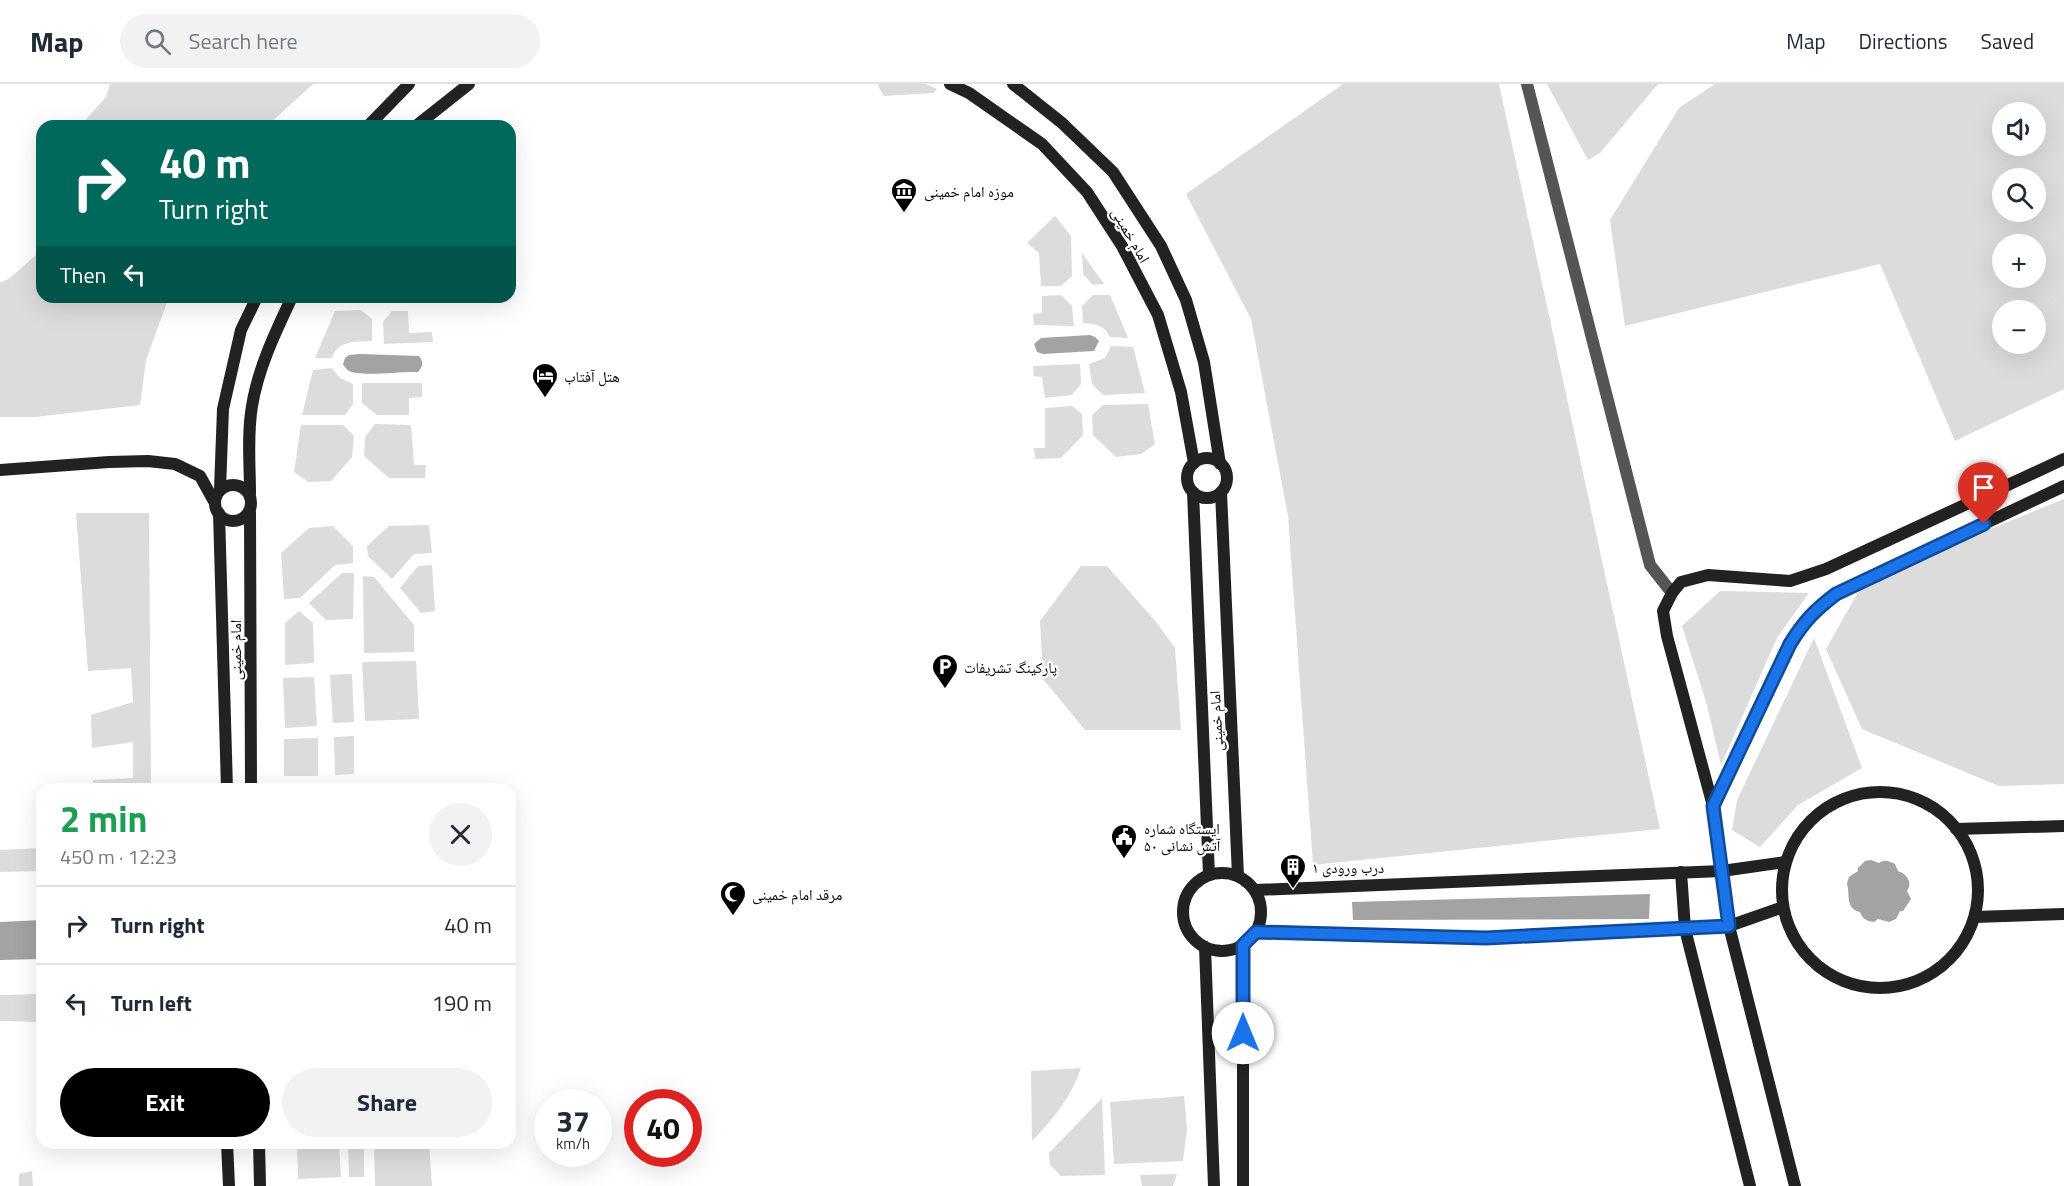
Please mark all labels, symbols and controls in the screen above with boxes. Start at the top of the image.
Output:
search box [120,14,540,68]
text: Map [30,20,84,63]
text: Search here [189,24,298,58]
icon: search [141,25,174,58]
text: Map [1786,25,1826,57]
text: Directions [1859,25,1948,57]
text: Saved [1981,25,2034,57]
map controls [1992,102,2046,354]
button: sound [1992,102,2046,156]
text: 40 m [159,130,251,194]
icon: right [60,144,138,222]
button: search [1992,168,2046,222]
museum icon: موزه امام خمینی [889,176,919,214]
place label: موزه امام خمینی [924,180,1014,203]
text: Turn right [159,188,268,229]
street label: امام خمینی [1106,203,1156,267]
button: + [1992,234,2046,288]
text: Then [60,258,106,292]
icon: left [118,258,151,291]
button: − [1992,300,2046,354]
hotel icon: هتل آفتاب [530,361,560,399]
place label: هتل آفتاب [564,365,620,388]
pin [1958,462,2009,524]
icon: arrive [1967,471,2000,504]
street label: امام خمینی [224,620,247,680]
parking icon: پارکینگ تشریفات [930,652,960,690]
place label: پارکینگ تشریفات [964,656,1057,679]
street label: امام خمینی [1203,690,1229,752]
text: 2 min [60,791,147,846]
button: close [429,803,492,866]
place label: ایستگاه شماره ۵۰ آتش نشانی [1144,817,1222,857]
public building icon: ایستگاه شماره ۵۰ آتش نشانی [1109,822,1139,860]
text: 450 m · 12:23 [60,841,177,872]
building icon: درب ورودی ۱ [1278,852,1308,890]
place label: درب ورودی ۱ [1312,856,1384,879]
mosque icon: مرقد امام خمینی [718,879,748,917]
place label: مرقد امام خمینی [752,883,842,906]
text: Turn right [111,908,205,942]
text: 40 m [444,908,492,942]
icon: right [60,909,93,942]
text: Turn left [111,986,192,1020]
text: 190 m [432,986,492,1020]
icon: left [60,987,93,1020]
position arrow [1211,1001,1275,1065]
button: Exit [60,1068,270,1137]
button: Share [282,1068,492,1137]
speed limit sign: 40 [624,1089,702,1167]
text: 37 [556,1098,590,1144]
text: km/h [556,1132,590,1155]

